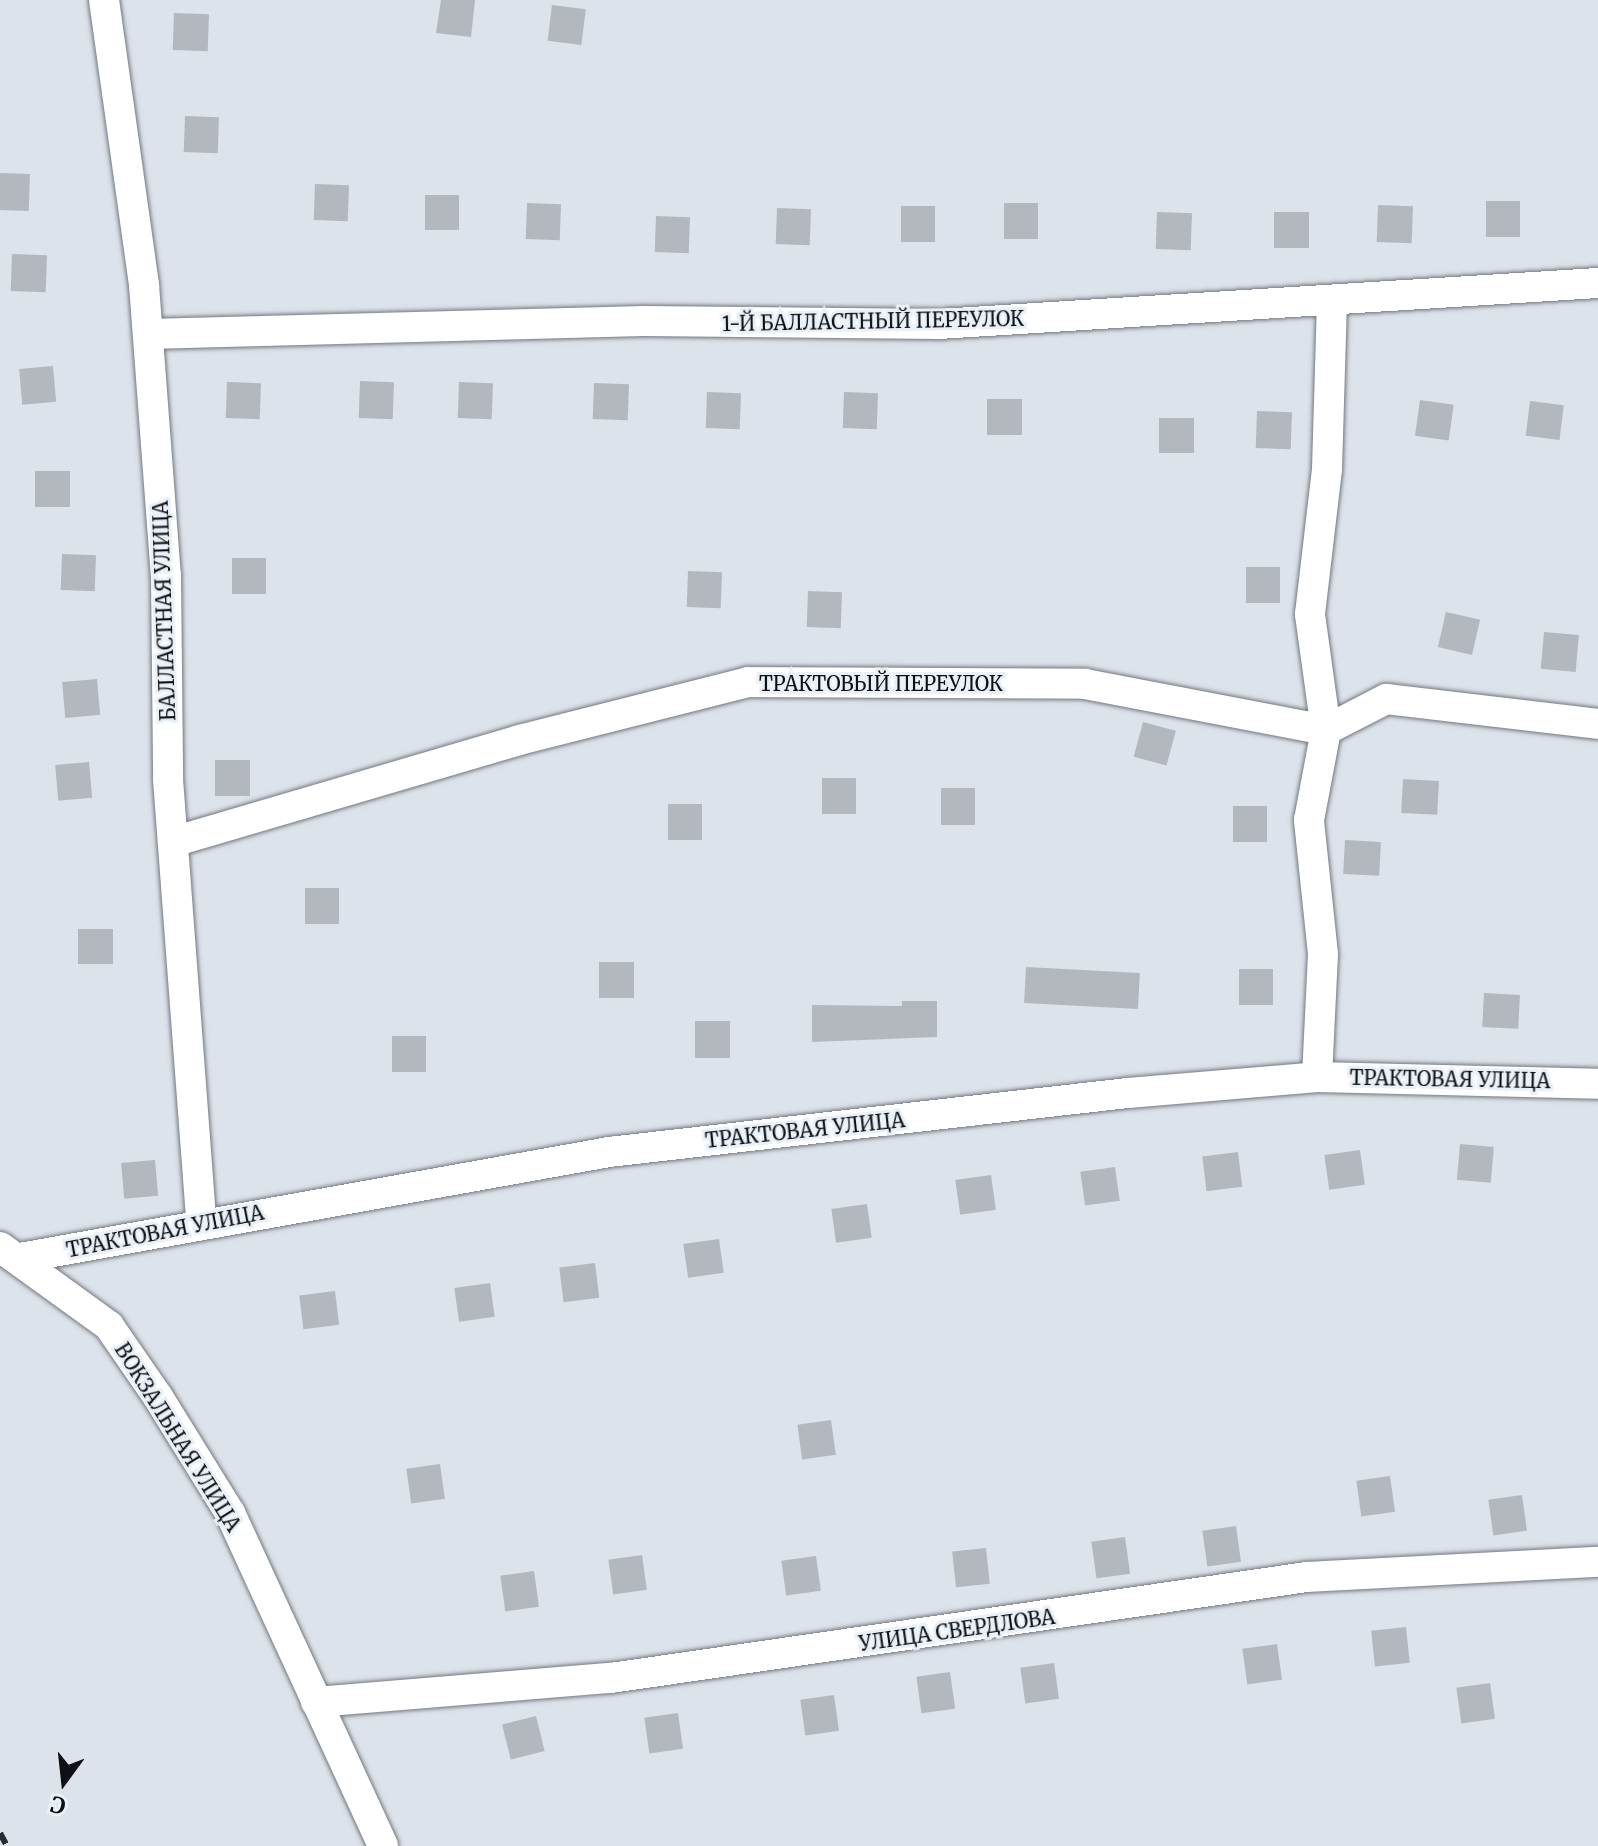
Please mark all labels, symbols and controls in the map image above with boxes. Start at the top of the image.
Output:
street label: 1-Й БАЛЛАСТНЫЙ ПЕРЕУЛОК [722,306,1024,336]
street label: БАЛЛАСТНАЯ УЛИЦА [148,500,180,722]
street label: ТРАКТОВЫЙ ПЕРЕУЛОК [759,671,1003,695]
street label: ТРАКТОВАЯ УЛИЦА [1349,1065,1551,1093]
street label: ТРАКТОВАЯ УЛИЦА [704,1108,906,1152]
street label: ТРАКТОВАЯ УЛИЦА [64,1200,266,1262]
street label: ВОКЗАЛЬНАЯ УЛИЦА [110,1338,246,1536]
street label: УЛИЦА СВЕРДЛОВА [857,1604,1057,1656]
north arrow [24,1742,104,1822]
text: С [47,1790,68,1821]

